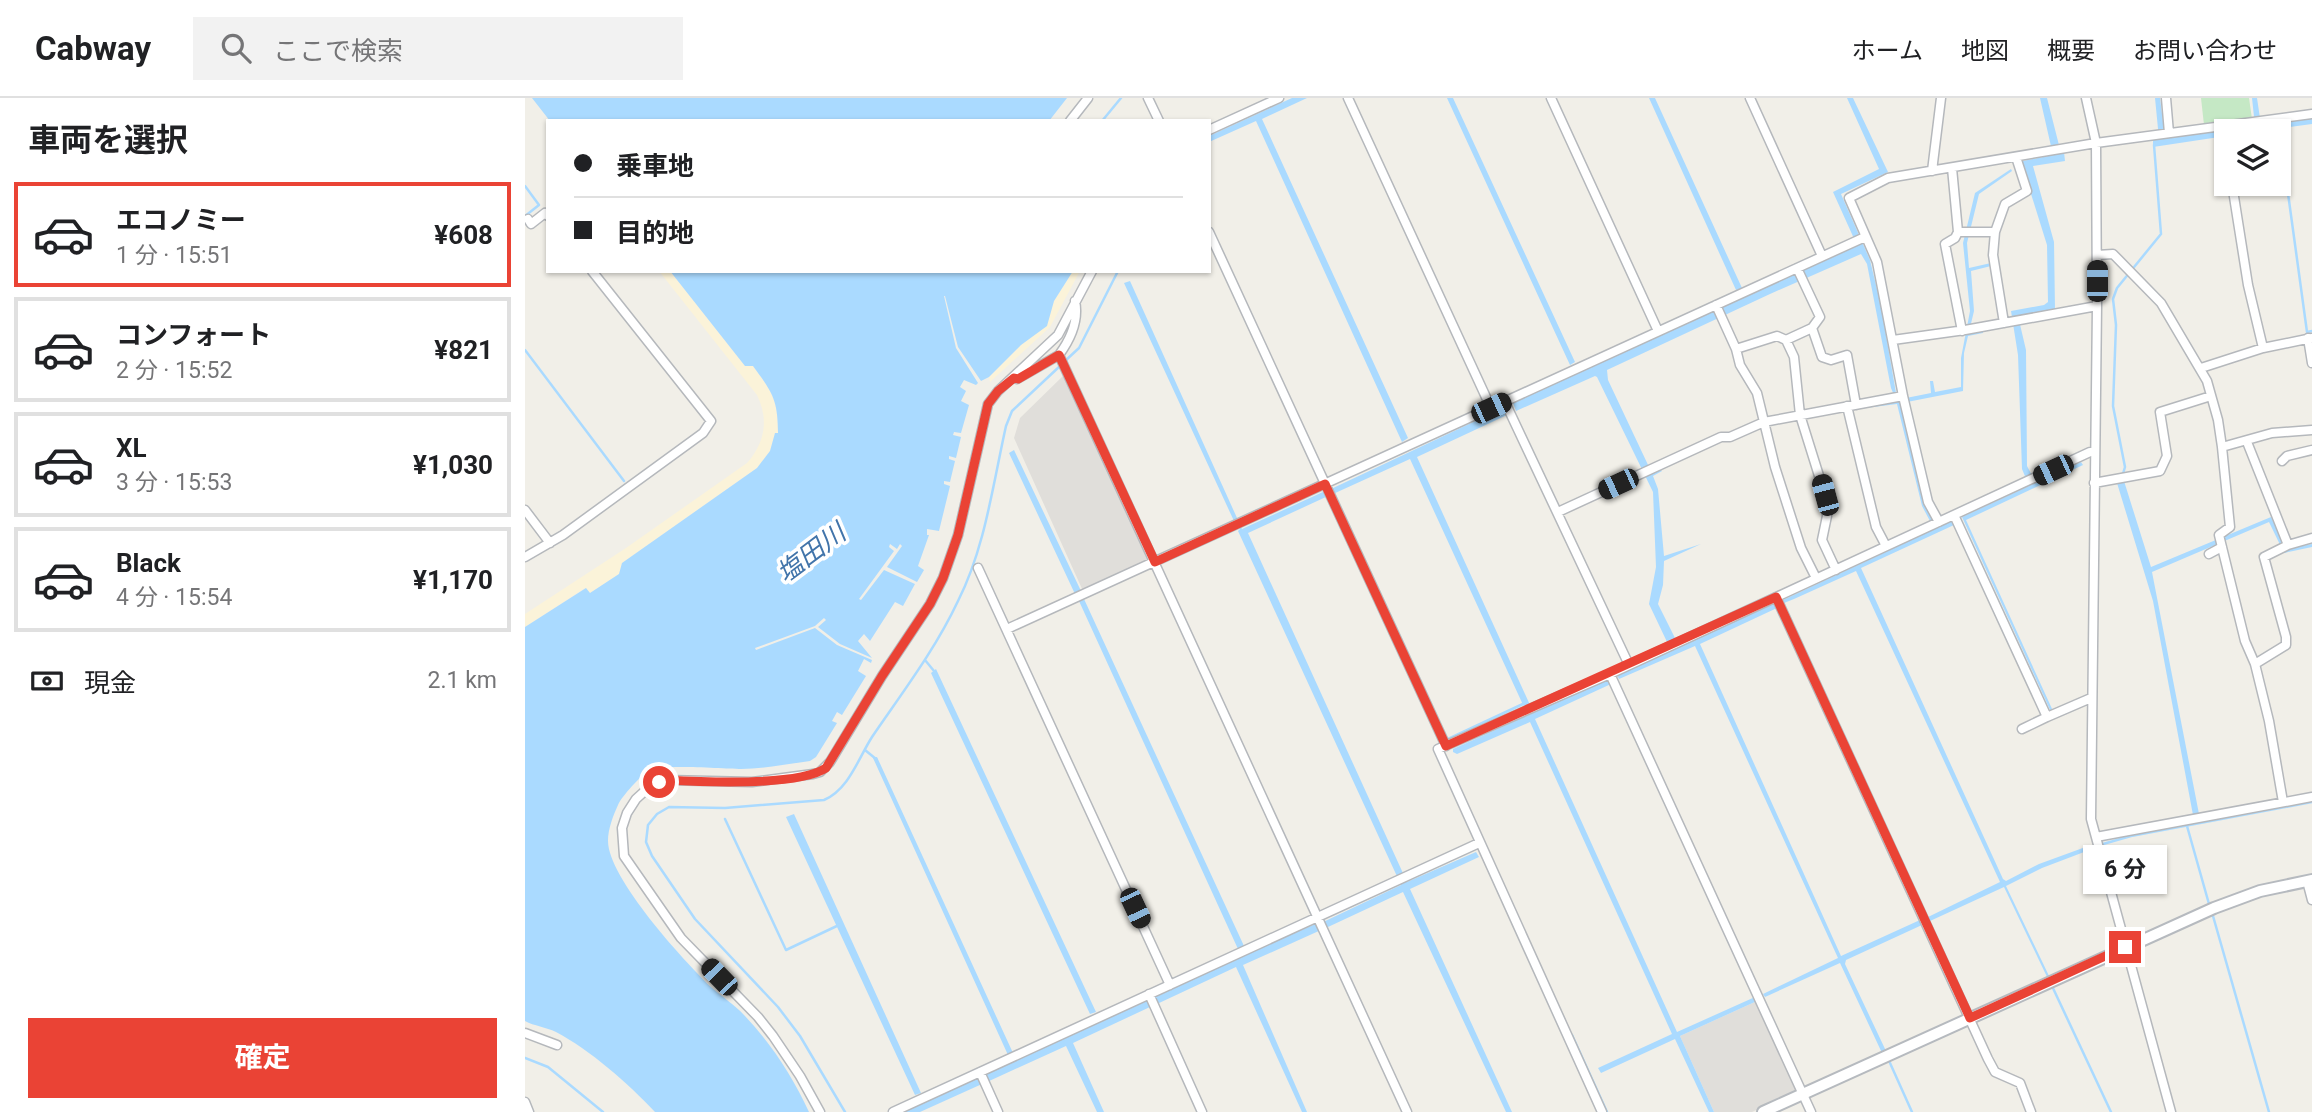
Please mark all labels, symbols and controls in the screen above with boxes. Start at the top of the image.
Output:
search box [193,17,683,80]
text: Cabway [35,29,151,68]
icon: search [217,29,255,67]
text: ここで検索 [273,36,403,66]
text: ホーム [1852,37,1923,65]
text: 地図 [1961,37,2009,65]
text: 概要 [2047,37,2095,65]
text: お問い合わせ [2133,37,2277,65]
map controls [2214,119,2291,196]
button: layers [2214,119,2291,196]
text: 車両を選択 [28,121,188,159]
text: 乗車地 [616,151,694,181]
icon: car [32,203,95,266]
text: エコノミー [116,205,246,235]
text: 目的地 [616,218,694,248]
text: ¥608 [434,220,493,250]
text: 1 分 · 15:51 [116,242,232,269]
car [2087,260,2108,302]
icon: car [32,318,95,381]
text: コンフォート [116,320,271,350]
text: ¥821 [434,335,493,365]
text: 2 分 · 15:52 [116,357,232,384]
car [1468,390,1515,426]
icon: car [32,433,95,496]
text: XL [116,433,147,463]
text: ¥1,030 [413,450,493,480]
car [2030,452,2077,488]
car [1595,466,1642,502]
text: 3 分 · 15:53 [116,469,232,496]
car [1810,472,1841,518]
water label: 塩田川 [771,516,854,588]
icon: car [32,548,95,611]
text: Black [116,548,181,578]
text: ¥1,170 [413,565,493,595]
text: 4 分 · 15:54 [116,584,232,611]
icon: cash [28,662,66,700]
text: 2.1 km [428,667,497,694]
text: 現金 [84,668,136,698]
route start [643,766,675,798]
callout: 6 分 [2083,846,2167,894]
text: 6 分 [2104,856,2146,883]
car [1117,885,1154,931]
route end [2109,931,2141,963]
car [697,955,742,999]
button: 確定 [28,1018,497,1098]

